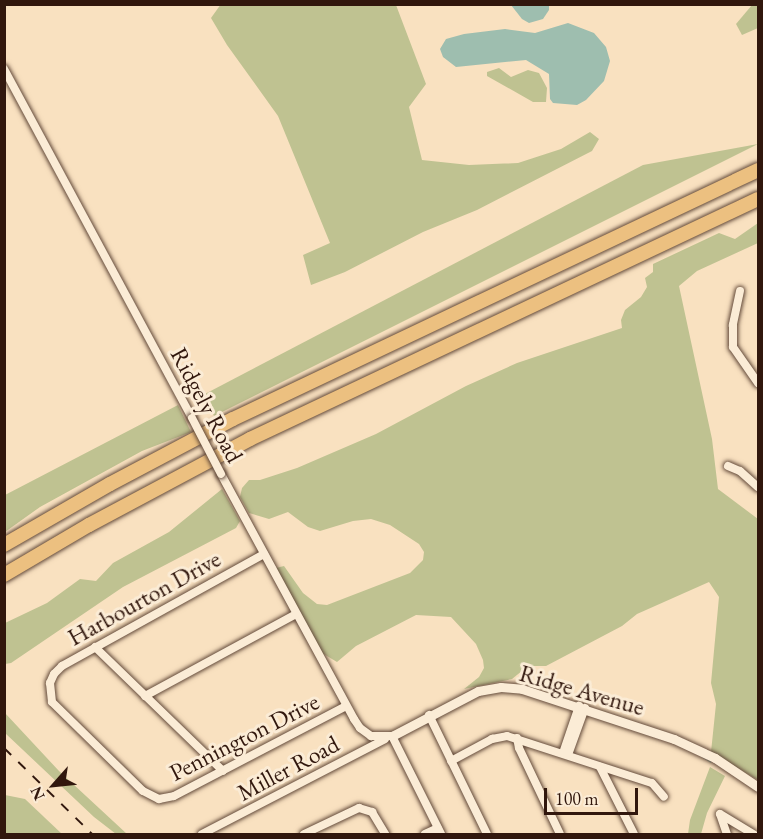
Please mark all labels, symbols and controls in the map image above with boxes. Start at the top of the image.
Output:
street label: Ridgely Road [165,343,249,467]
street label: Harbourton Drive [63,544,225,652]
street label: Ridge Avenue [516,658,648,722]
street label: Pennington Drive [164,687,324,787]
street label: Miller Road [232,729,344,807]
north arrow [24,755,84,815]
scale bar [547,776,642,814]
text: N [25,783,50,804]
text: 100 m [555,787,599,810]

